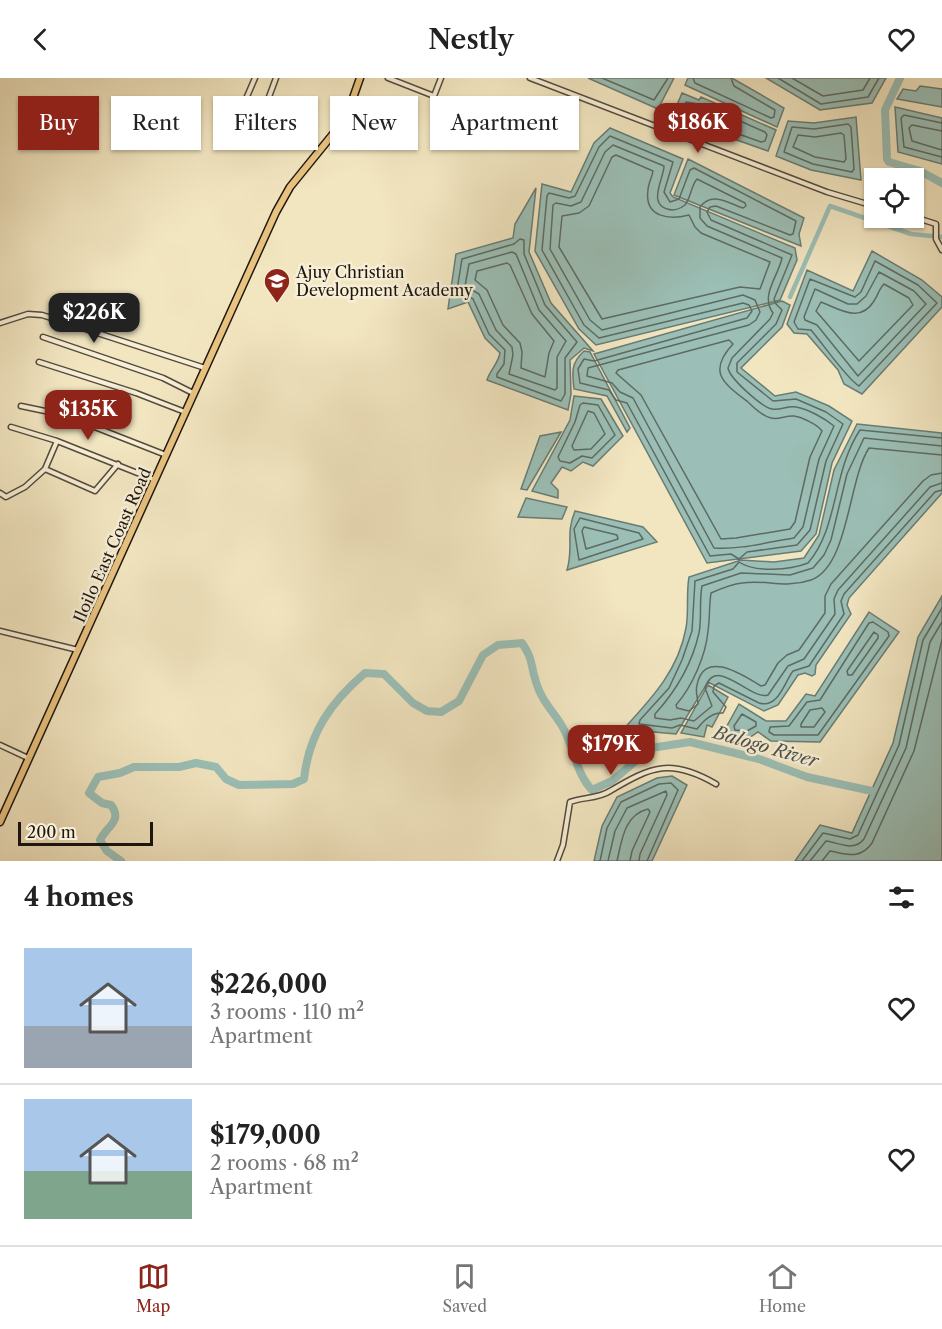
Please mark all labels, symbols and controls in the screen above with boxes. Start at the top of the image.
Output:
icon: back [24,23,57,56]
text: Nestly [428,23,514,56]
icon: heart [885,23,918,56]
chip: Buy [18,96,99,150]
chip: Rent [111,96,201,150]
chip: Filters [213,96,318,150]
chip: New [330,96,418,150]
chip: Apartment [430,96,579,150]
pin: $186K [656,103,740,154]
text: $186K [668,110,728,134]
map controls [864,168,924,228]
button: locate [864,168,924,228]
place label: Ajuy Christian Development Academy [295,262,474,300]
school or university icon: Ajuy Christian Development Academy [262,266,292,304]
pin: $226K [52,293,136,344]
text: $226K [63,300,125,324]
pin: $135K [46,390,130,441]
text: $135K [59,397,117,421]
street label: Iloilo East Coast Road [69,464,155,626]
water label: Balogo River [709,721,823,773]
pin: $179K [569,725,653,776]
text: $179K [582,732,640,756]
scale bar [18,819,153,846]
text: 200 m [27,822,76,842]
text: 4 homes [24,881,134,913]
icon: filters [885,881,918,914]
text: $226,000 [210,968,327,1000]
icon: home [72,972,144,1044]
icon: heart [885,992,918,1025]
text: 3 rooms · 110 m² [210,1000,364,1024]
text: Apartment [210,1024,313,1048]
text: $179,000 [210,1119,321,1151]
icon: home [72,1123,144,1195]
icon: heart [885,1143,918,1176]
text: 2 rooms · 68 m² [210,1151,359,1175]
text: Apartment [210,1175,313,1199]
tab: Map [136,1260,170,1316]
tab: Saved [442,1260,487,1316]
tab: Home [759,1260,806,1316]

